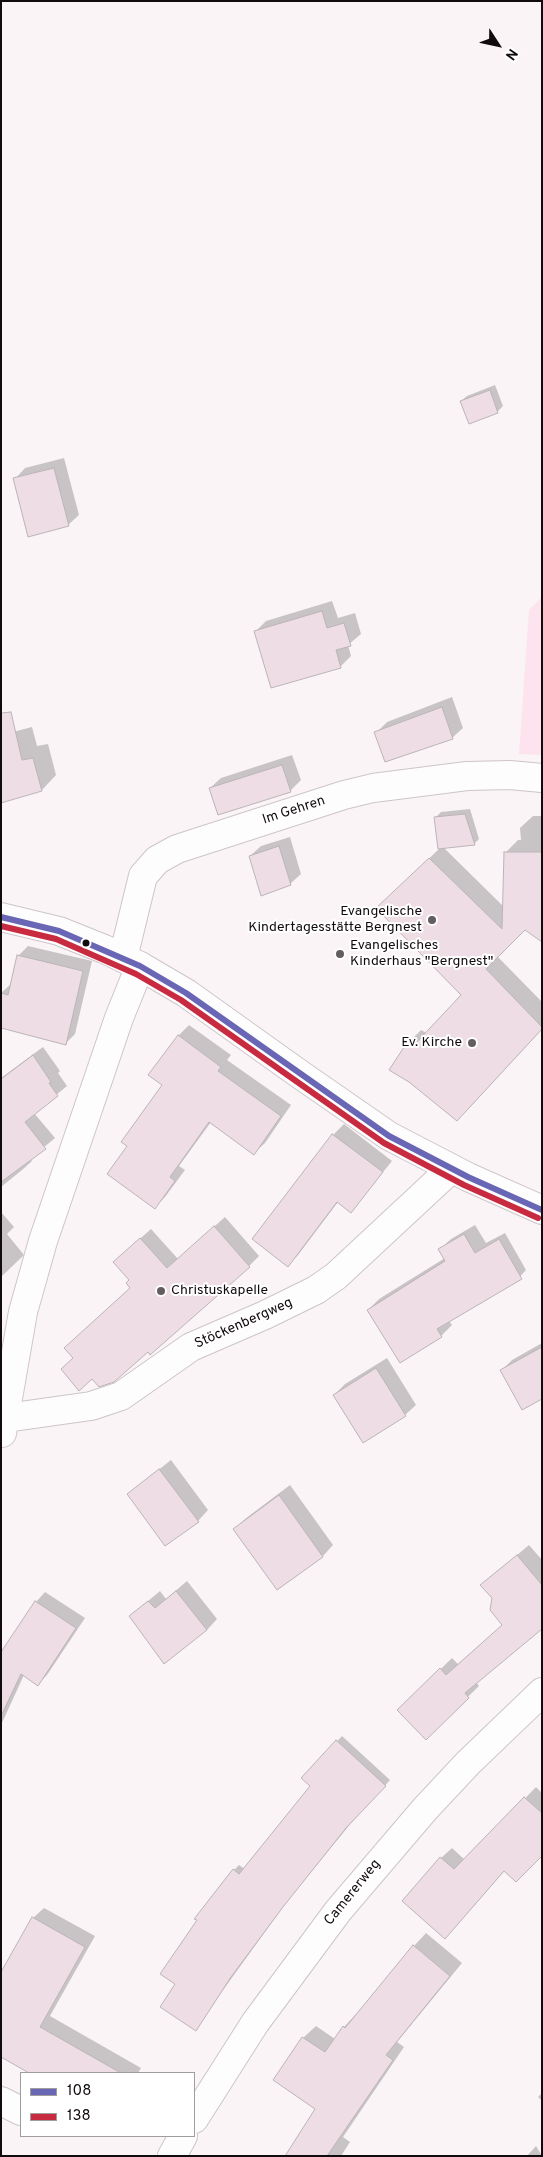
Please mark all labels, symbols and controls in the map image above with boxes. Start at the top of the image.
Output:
north arrow [473,20,523,70]
text: N [501,45,521,63]
street label: Im Gehren [261,793,327,829]
place label: Evangelische Kindertagesstätte Bergnest [248,904,422,936]
marker: Evangelische Kindertagesstätte Bergnest [426,914,438,926]
unlabelled marker [81,938,91,948]
place label: Evangelisches Kinderhaus "Bergnest" [350,938,493,970]
marker: Evangelisches Kinderhaus "Bergnest" [334,948,346,960]
place label: Ev. Kirche [401,1035,462,1051]
marker: Ev. Kirche [466,1037,478,1049]
place label: Christuskapelle [171,1283,268,1299]
marker: Christuskapelle [155,1285,167,1297]
street label: Stöckenbergweg [193,1295,295,1353]
street label: Camererweg [321,1857,385,1929]
legend [20,2072,195,2137]
text: 108 [67,2082,91,2101]
text: 138 [67,2107,91,2126]

